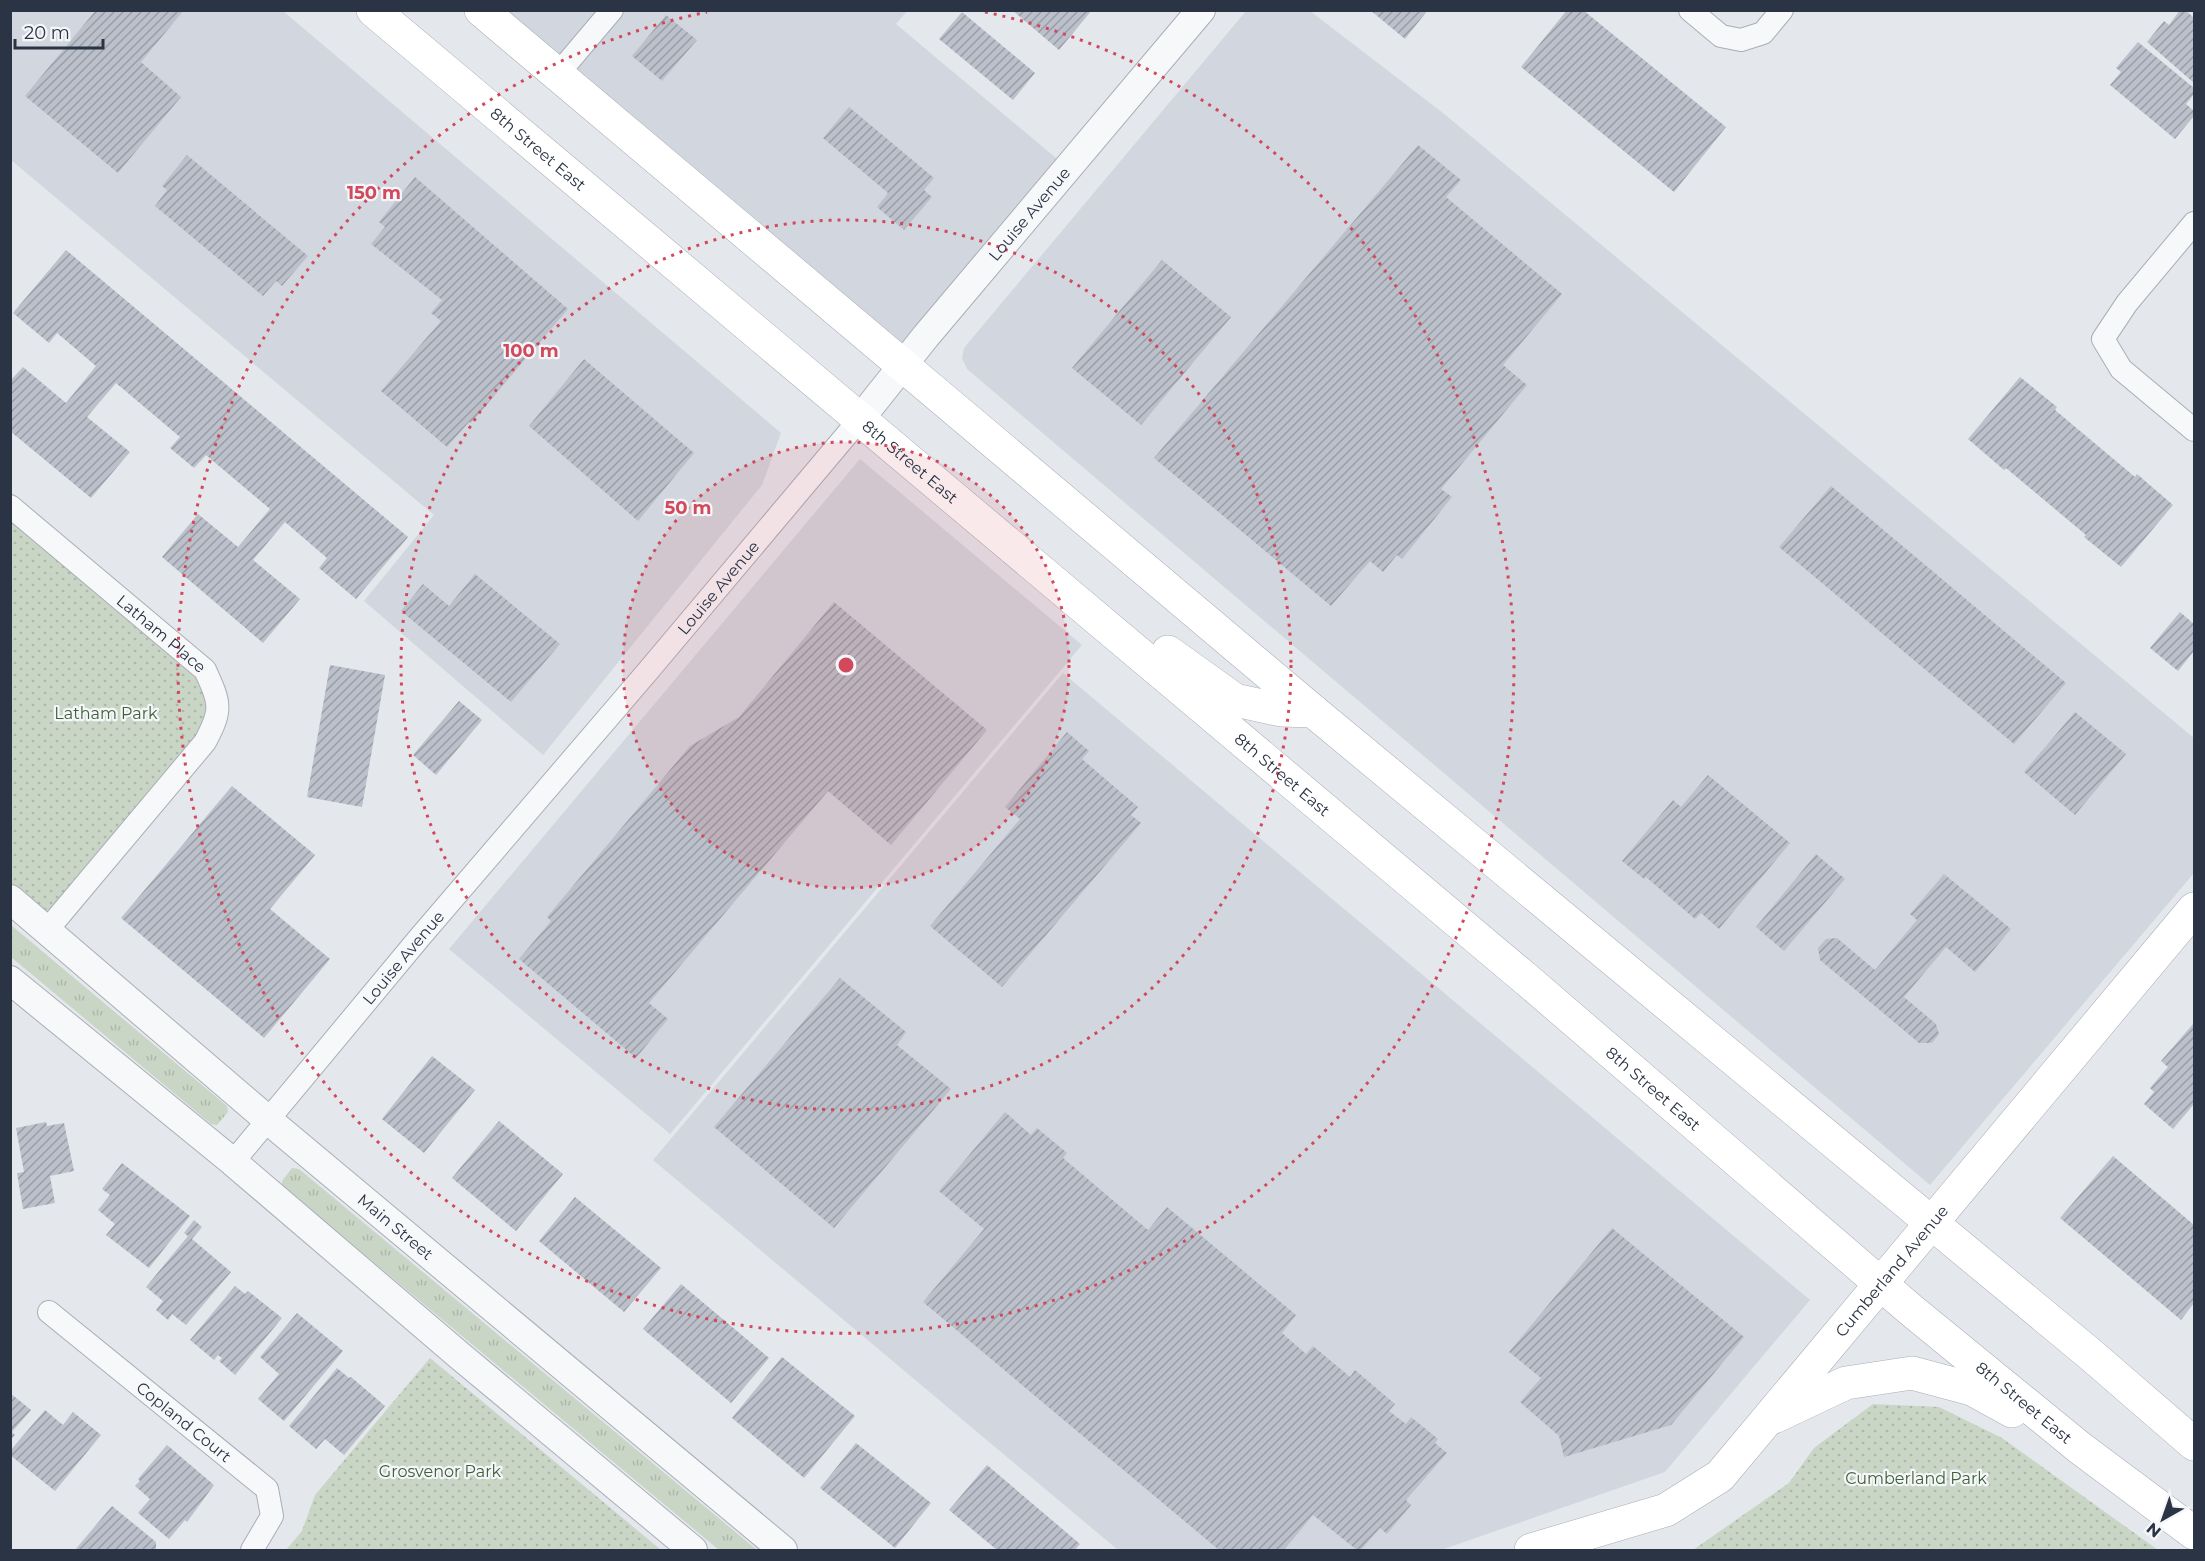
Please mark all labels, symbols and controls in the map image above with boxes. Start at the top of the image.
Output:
scale bar [15,12,104,50]
text: 20 m [24,22,70,44]
street label: 8th Street East [486,104,590,195]
street label: Louise Avenue [985,163,1074,265]
text: 150 m [347,182,401,204]
text: 100 m [503,340,559,362]
street label: 8th Street East [859,417,962,508]
text: 50 m [665,497,711,519]
street label: Louise Avenue [674,537,763,639]
street label: Latham Place [113,591,210,677]
centre of rings [836,655,856,675]
park label: Latham Park [54,704,158,723]
street label: 8th Street East [1231,729,1334,821]
street label: Louise Avenue [359,907,448,1009]
street label: 8th Street East [1602,1043,1705,1135]
street label: Main Street [354,1190,437,1264]
street label: Cumberland Avenue [1831,1202,1952,1341]
street label: 8th Street East [1972,1358,2076,1448]
street label: Copland Court [133,1378,235,1466]
park label: Grosvenor Park [379,1462,502,1481]
park label: Cumberland Park [1845,1469,1987,1488]
north arrow [2133,1489,2193,1549]
text: N [2143,1519,2165,1542]

